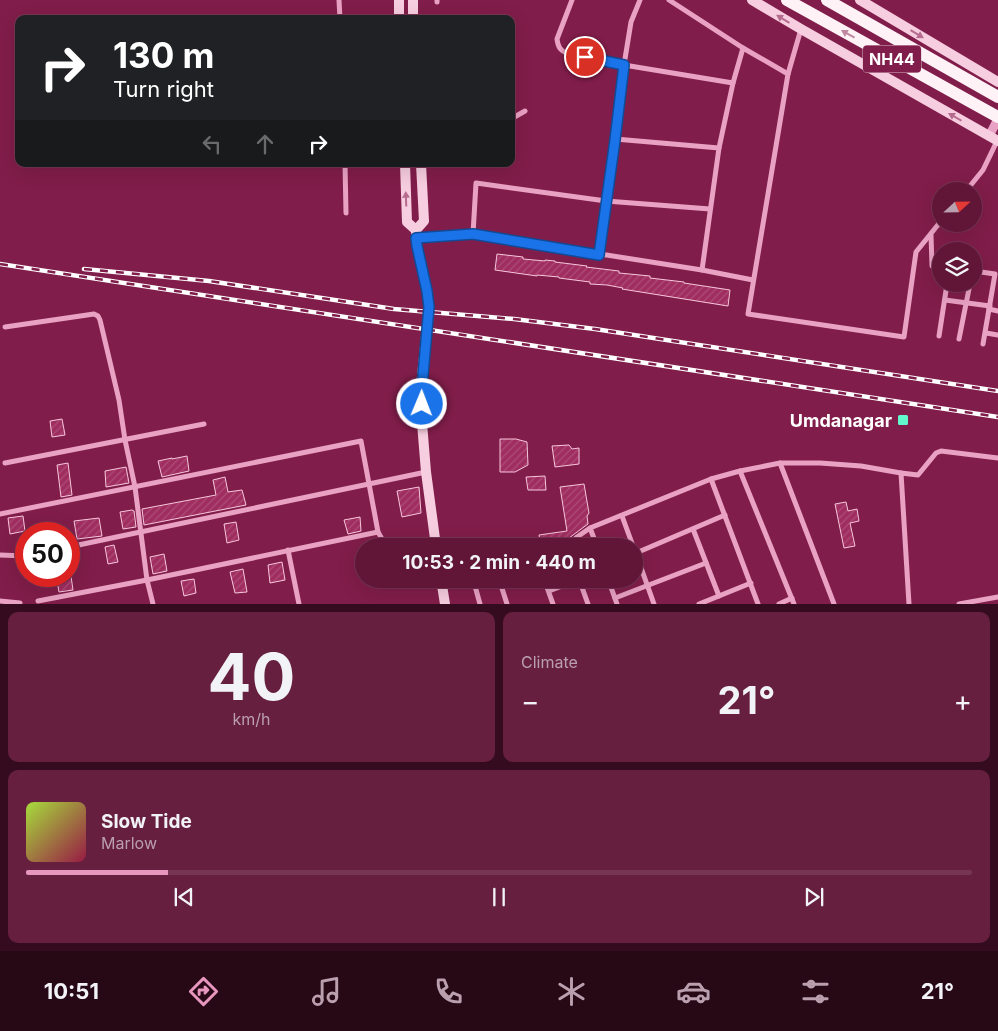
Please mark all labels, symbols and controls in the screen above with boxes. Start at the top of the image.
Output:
one-way arrow [776,14,790,23]
one-way arrow [841,30,856,38]
one-way arrow [910,30,924,39]
text: 130 m [113,34,215,76]
icon: right [30,35,95,100]
pin [564,36,606,78]
icon: arrive [571,43,599,71]
road number: NH44 [863,46,921,72]
text: Turn right [113,76,214,102]
one-way arrow [948,112,961,121]
icon: left [198,130,226,158]
icon: ahead [251,130,279,158]
icon: right [304,130,332,158]
north arrow [932,182,982,232]
map controls [932,182,982,292]
one-way arrow [402,191,410,207]
button: layers [932,242,982,292]
position arrow [395,377,447,429]
place label: Umdanagar [790,410,892,431]
marker: Umdanagar [896,413,910,427]
speed limit sign: 50 [15,522,80,587]
text: 10:53 · 2 min · 440 m [402,551,596,574]
text: 40 [208,637,295,716]
text: Climate [521,652,578,672]
text: 21° [718,677,775,723]
text: − [521,684,540,718]
text: + [953,684,972,718]
text: km/h [232,709,271,729]
text: Slow Tide [101,810,192,833]
text: Marlow [101,833,157,853]
icon: previous [170,883,198,911]
icon: pause [485,883,513,911]
icon: next [800,883,828,911]
icon: directions [186,974,221,1009]
icon: music [309,974,344,1009]
icon: phone [431,974,466,1009]
icon: climate [554,974,589,1009]
icon: car [676,974,711,1009]
icon: filters [798,974,833,1009]
text: 10:51 [44,978,99,1004]
text: 21° [921,978,954,1004]

